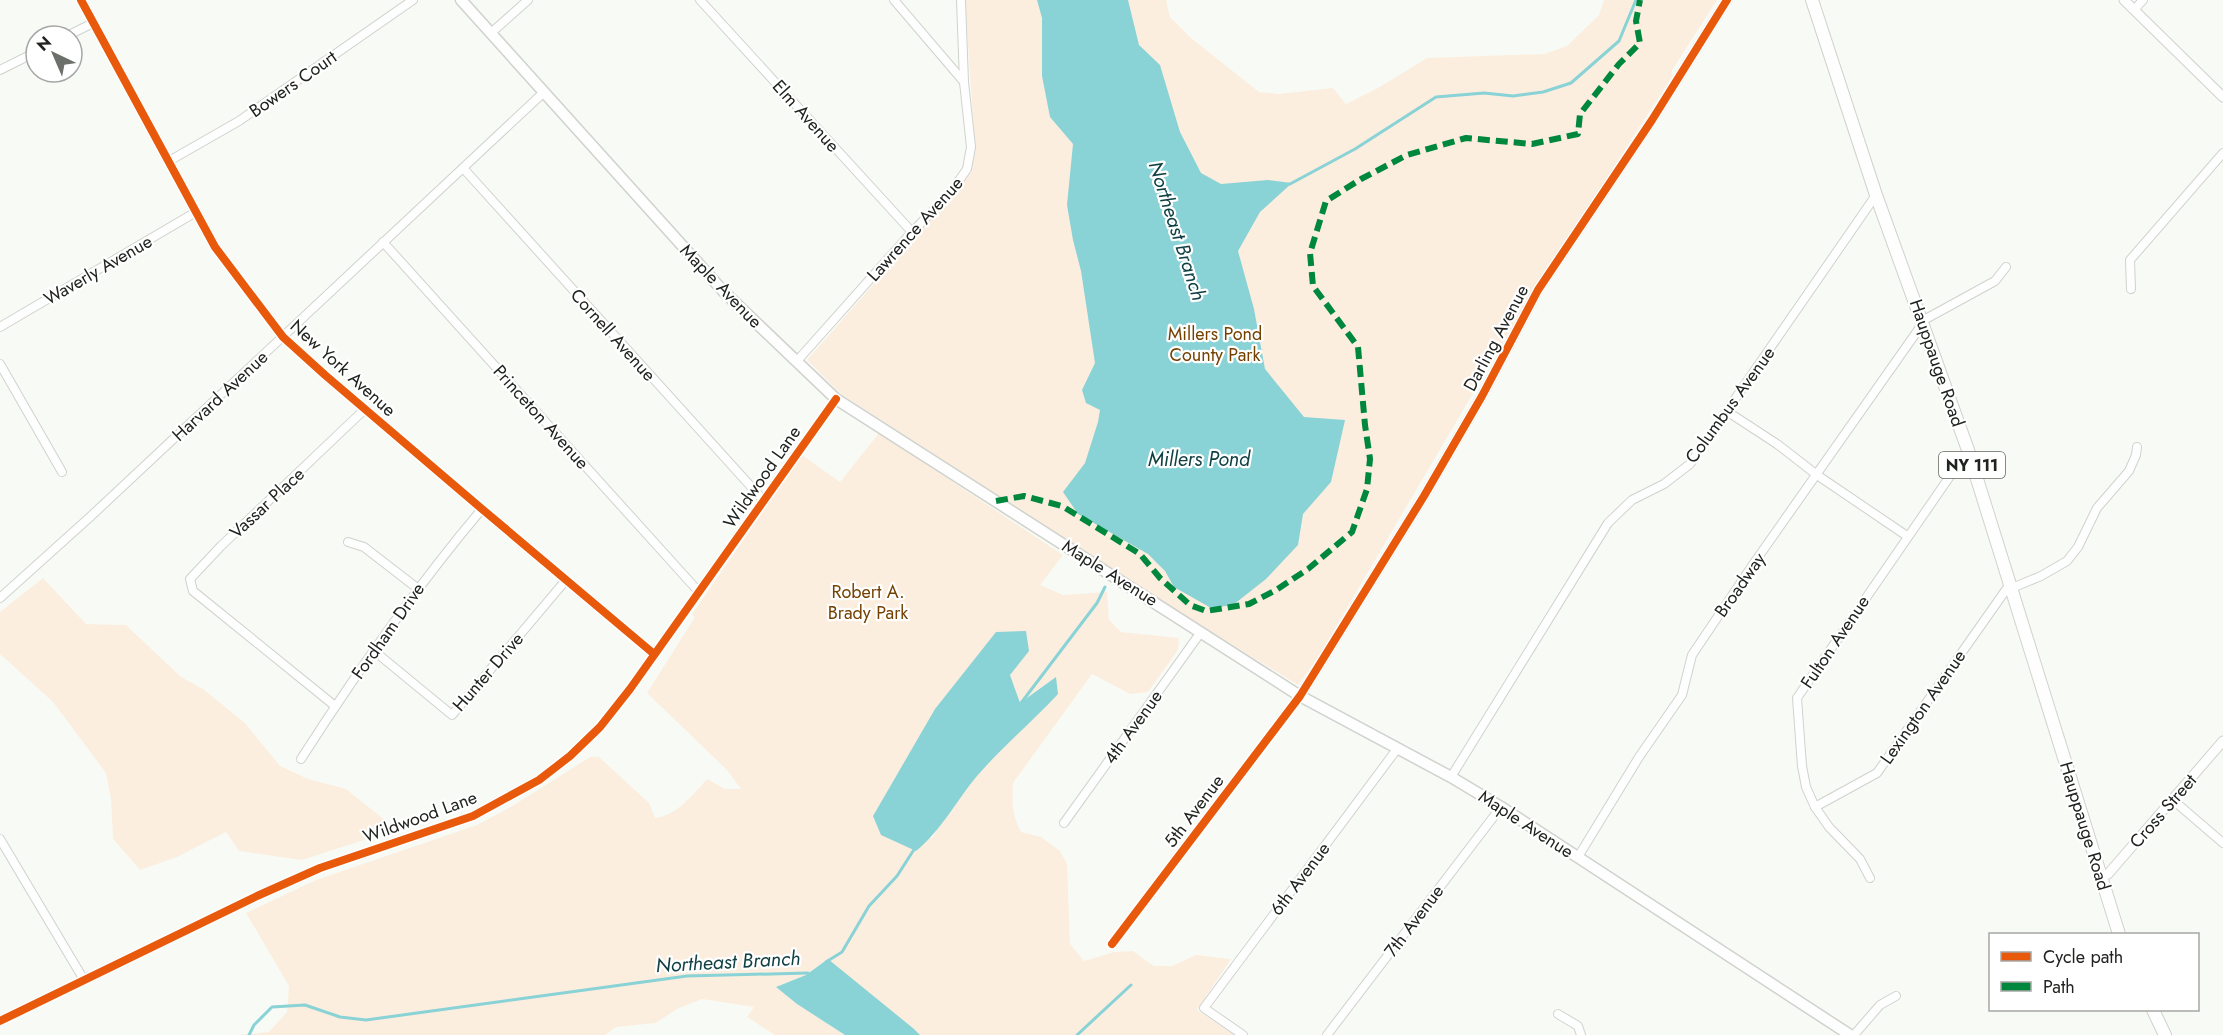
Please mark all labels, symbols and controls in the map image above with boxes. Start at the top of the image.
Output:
north arrow [24,24,84,84]
text: N [31,31,56,56]
street label: Bowers Court [244,44,343,124]
street label: Elm Avenue [766,74,846,158]
water label: Northeast Branch [1141,158,1213,304]
street label: Lawrence Avenue [861,171,969,287]
street label: Waverly Avenue [39,228,157,312]
street label: Maple Avenue [674,238,768,334]
street label: Darling Avenue [1457,280,1535,396]
street label: Cornell Avenue [564,283,662,387]
street label: Hauppauge Road [1903,296,1971,430]
street label: New York Avenue [284,313,402,423]
park label: Millers Pond County Park [1168,321,1262,368]
street label: Columbus Avenue [1679,341,1781,469]
street label: Harvard Avenue [166,345,274,447]
street label: Princeton Avenue [487,359,595,475]
street label: Wildwood Lane [717,421,807,533]
water label: Millers Pond [1148,445,1251,474]
road number: NY 111 [1939,452,2005,478]
street label: Vassar Place [224,461,310,545]
street label: Maple Avenue [1057,533,1163,613]
street label: Broadway [1708,547,1772,623]
street label: Fordham Drive [345,578,431,684]
park label: Robert A. Brady Park [828,579,908,626]
street label: Fulton Avenue [1794,590,1876,694]
street label: Hunter Drive [446,627,530,717]
street label: Lexington Avenue [1874,645,1972,769]
street label: 4th Avenue [1097,685,1169,769]
street label: Hauppauge Road [2053,758,2117,894]
street label: Cross Street [2123,768,2203,854]
street label: 5th Avenue [1158,769,1230,853]
street label: Wildwood Lane [359,784,481,850]
street label: Maple Avenue [1473,784,1579,864]
street label: 6th Avenue [1264,837,1336,921]
street label: 7th Avenue [1378,879,1450,963]
legend [1989,933,2199,1011]
water label: Northeast Branch [655,944,801,980]
text: Cycle path [2043,944,2123,970]
text: Path [2043,974,2075,1000]

